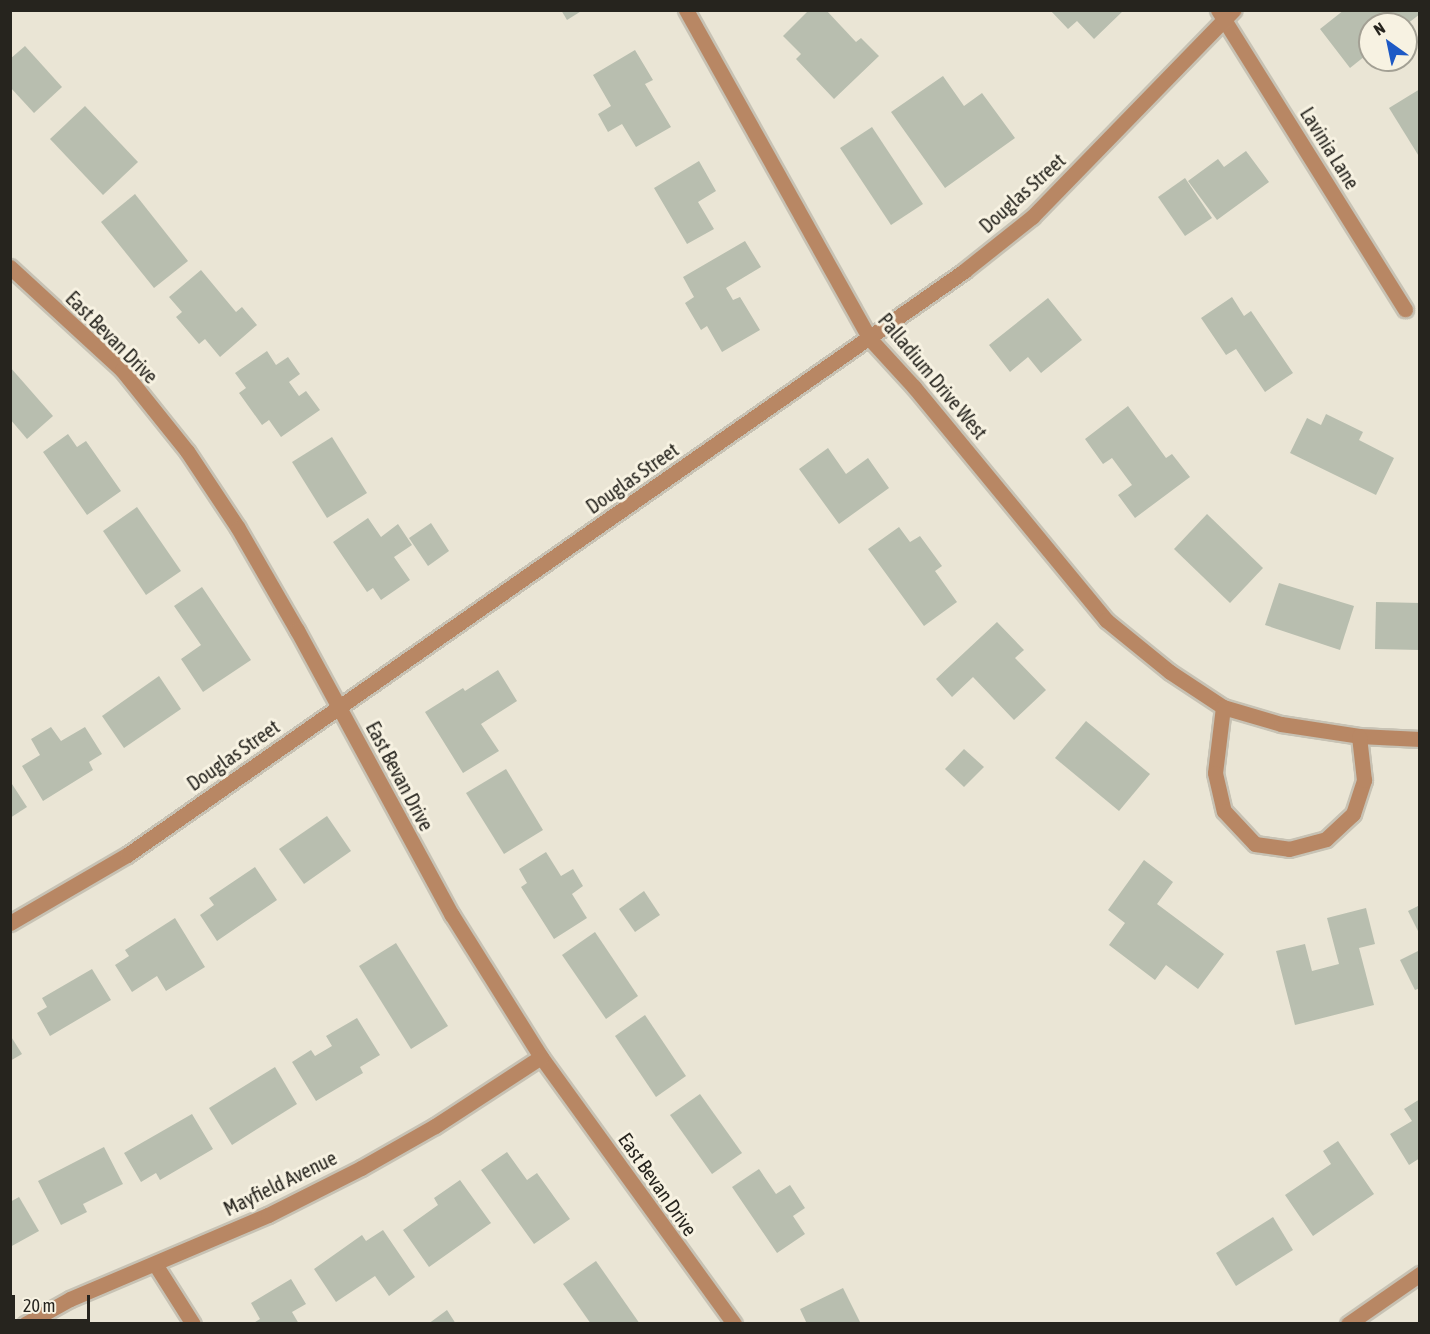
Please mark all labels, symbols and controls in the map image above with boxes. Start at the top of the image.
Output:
north arrow [1358,12,1418,72]
text: N [1370,18,1388,39]
street label: Lavinia Lane [1295,103,1365,193]
street label: Douglas Street [974,148,1070,238]
street label: East Bevan Drive [61,286,163,388]
street label: Palladium Drive West [873,308,993,444]
street label: Douglas Street [581,437,683,519]
street label: Douglas Street [182,714,284,796]
street label: East Bevan Drive [361,717,439,835]
street label: East Bevan Drive [614,1128,702,1240]
street label: Mayfield Avenue [220,1145,340,1221]
scale bar [15,1283,93,1321]
text: 20 m [23,1295,55,1316]

